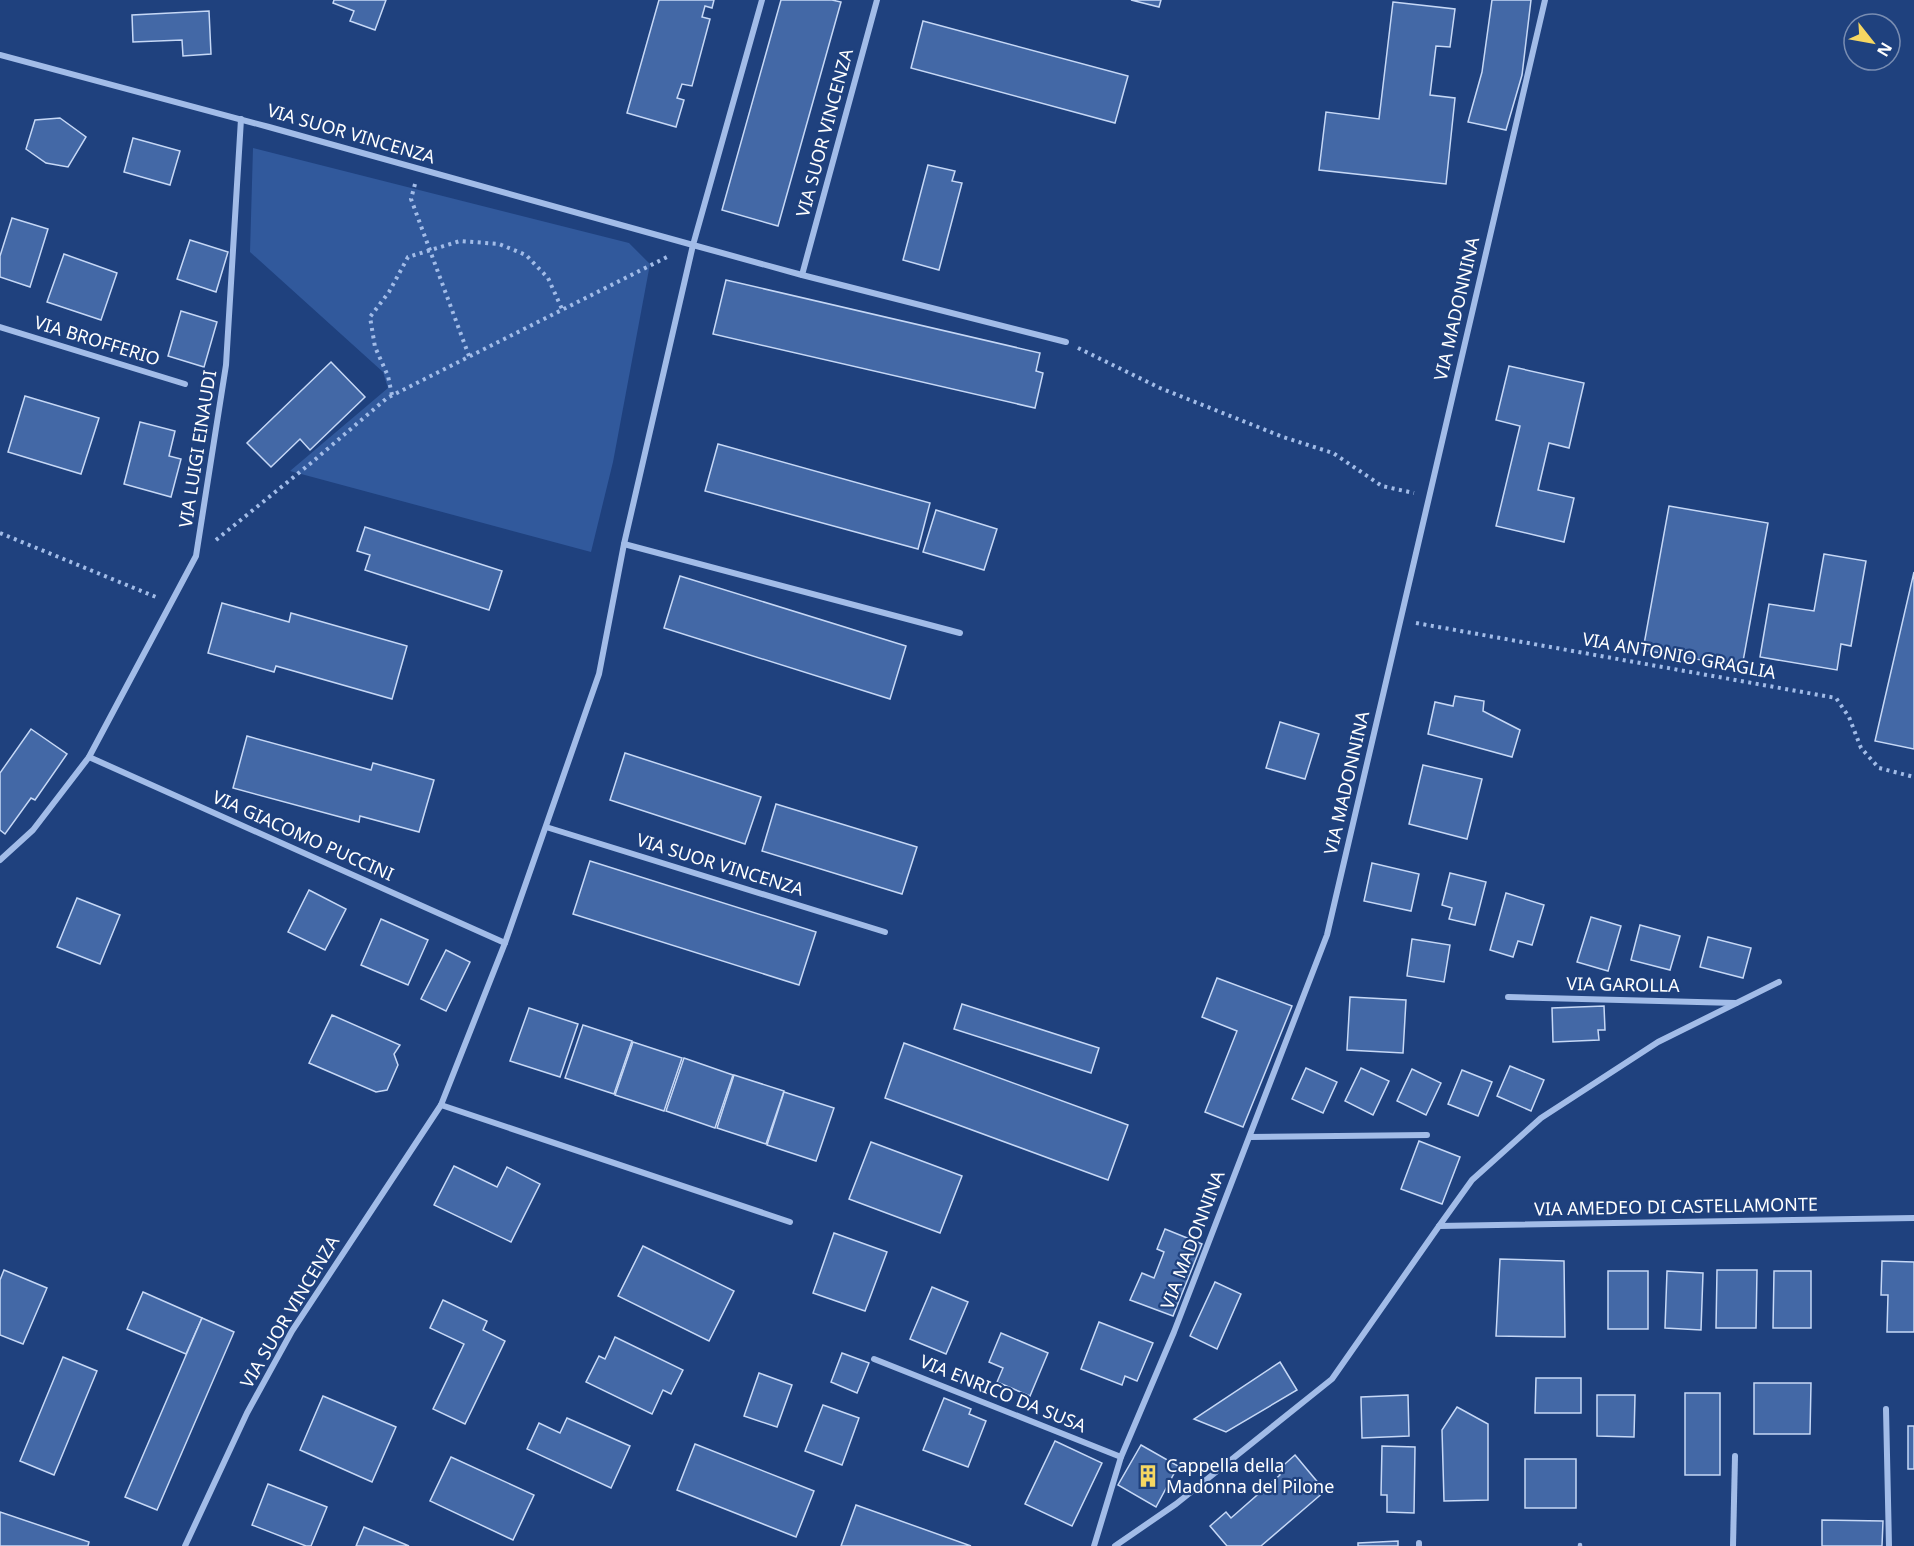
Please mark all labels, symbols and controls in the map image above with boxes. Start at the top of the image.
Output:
north arrow [1842,12,1902,72]
text: N [1872,38,1898,61]
street label: VIA SUOR VINCENZA [790,45,858,220]
street label: VIA SUOR VINCENZA [265,98,438,169]
street label: VIA MADONNINA [1428,234,1484,383]
street label: VIA BROFFERIO [32,310,163,371]
street label: VIA LUIGI EINAUDI [173,368,221,529]
street label: VIA ANTONIO GRAGLIA [1581,626,1778,684]
street label: VIA MADONNINA [1318,708,1374,857]
street label: VIA GIACOMO PUCCINI [209,784,398,886]
street label: VIA SUOR VINCENZA [634,827,807,901]
street label: VIA GAROLLA [1566,971,1680,997]
street label: VIA MADONNINA [1155,1166,1230,1312]
street label: VIA AMEDEO DI CASTELLAMONTE [1534,1192,1818,1220]
street label: VIA SUOR VINCENZA [234,1231,344,1392]
street label: VIA ENRICO DA SUSA [917,1349,1090,1438]
place label: Cappella della Madonna del Pilone [1166,1453,1334,1498]
building icon: Cappella della Madonna del Pilone [1135,1463,1161,1489]

